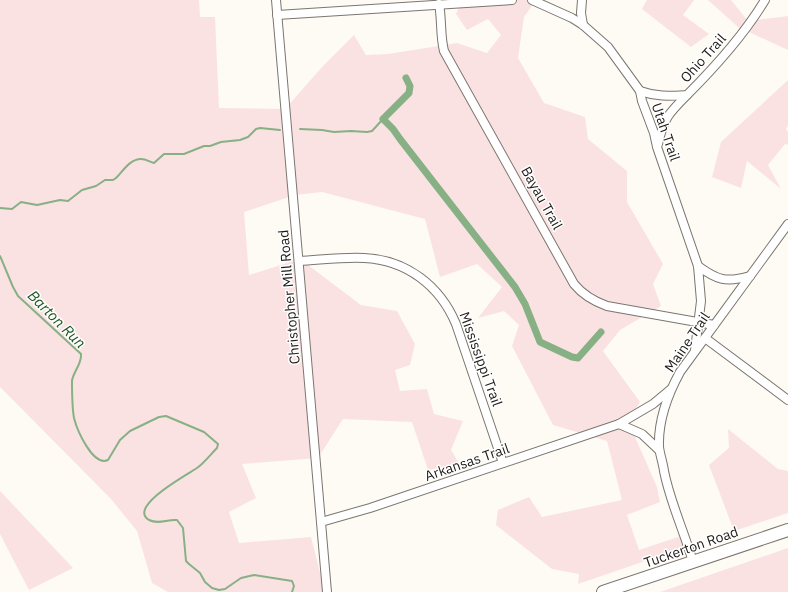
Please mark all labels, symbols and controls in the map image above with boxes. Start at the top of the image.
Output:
street label: Ohio Trail [676,30,730,86]
street label: Utah Trail [648,101,684,164]
street label: Bayau Trail [517,163,567,233]
street label: Christopher Mill Road [274,229,304,365]
water label: Barton Run [24,286,90,352]
street label: Maine Trail [660,308,714,375]
street label: Mississippi Trail [456,309,506,409]
street label: Arkansas Trail [422,439,512,485]
street label: Tuckerton Road [642,522,740,572]

